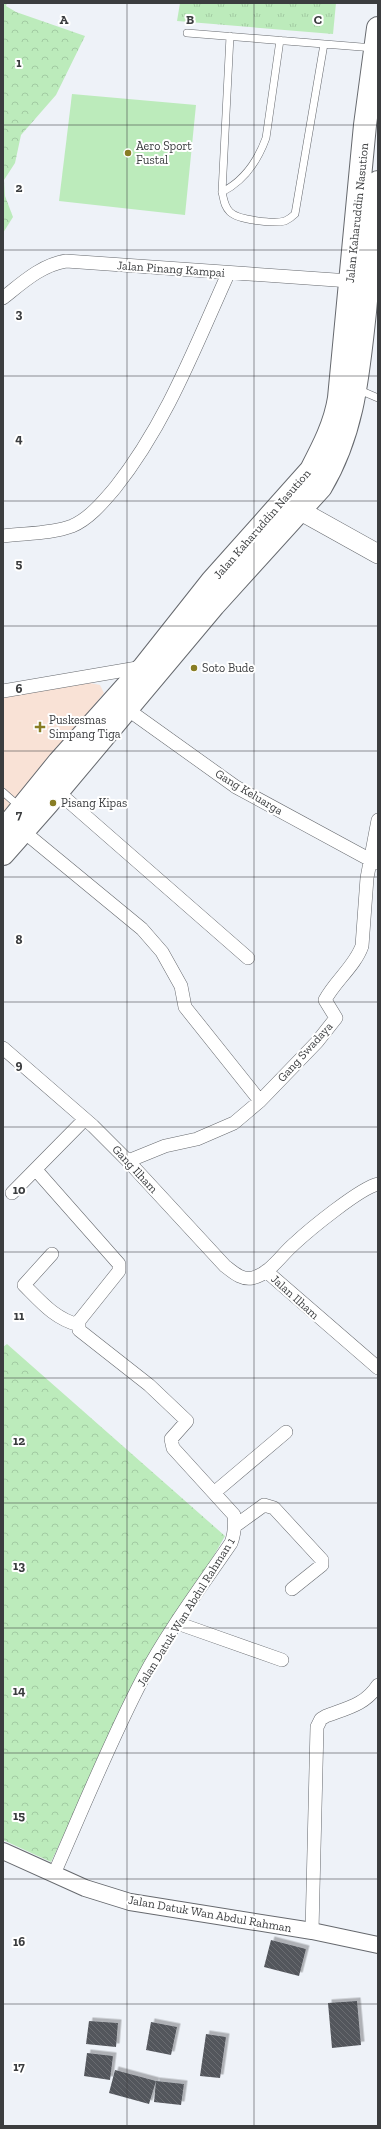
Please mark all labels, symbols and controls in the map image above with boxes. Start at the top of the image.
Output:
text: A [60,12,69,27]
text: B [186,12,194,27]
text: C [314,12,322,27]
text: 1 [16,55,22,70]
place label: Aero Sport Fustal [136,139,192,167]
street label: Jalan Kaharuddin Nasution [343,142,371,284]
marker: Aero Sport Fustal [123,148,133,158]
text: 2 [16,180,23,195]
street label: Jalan Pinang Kampai [117,258,226,280]
text: 3 [16,306,23,321]
text: 4 [15,431,23,446]
street label: Jalan Kaharuddin Nasution [211,466,314,582]
text: 5 [16,556,23,571]
place label: Soto Bude [202,661,254,675]
marker: Soto Bude [189,663,199,673]
text: 6 [16,681,23,696]
place label: Puskesmas Simpang Tiga [49,713,121,741]
marker: Puskesmas Simpang Tiga [34,721,46,733]
street label: Gang Keluarga [213,766,286,818]
place label: Pisang Kipas [61,796,127,810]
marker: Pisang Kipas [48,798,58,808]
text: 7 [16,807,23,822]
text: 8 [15,932,23,947]
street label: Gang Swadaya [274,1019,336,1085]
text: 9 [16,1057,23,1072]
street label: Gang Ilham [109,1142,161,1196]
text: 10 [13,1182,26,1197]
street label: Jalan Ilham [268,1272,322,1323]
text: 11 [14,1308,25,1323]
text: 12 [13,1433,25,1448]
street label: Jalan Datuk Wan Abdul Rahman 1 [134,1535,238,1689]
text: 13 [13,1558,25,1573]
text: 14 [13,1683,26,1698]
text: 15 [13,1808,25,1823]
street label: Jalan Datuk Wan Abdul Rahman [127,1893,293,1935]
text: 16 [13,1934,25,1949]
text: 17 [13,2059,25,2074]

